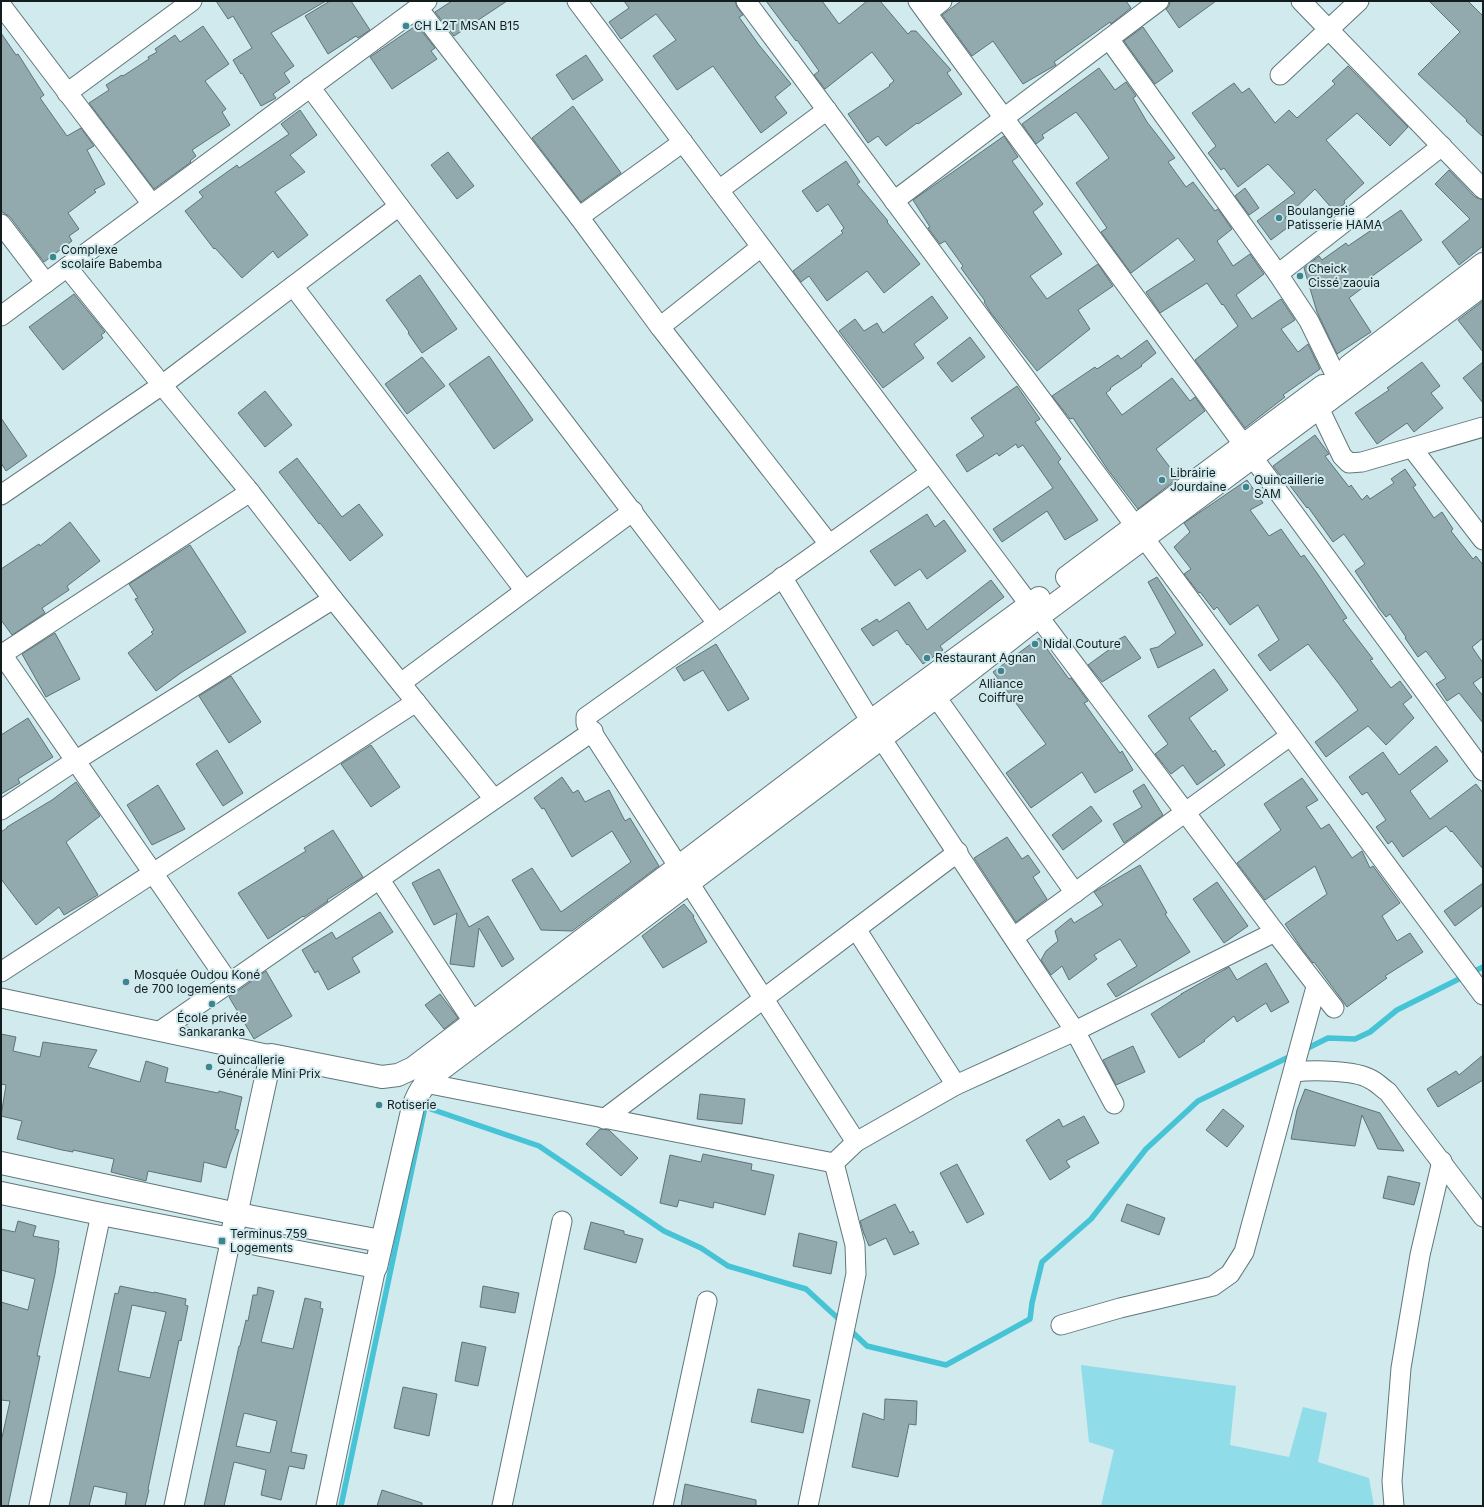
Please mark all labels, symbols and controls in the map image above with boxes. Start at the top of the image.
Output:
place label: CH L2T MSAN B15 [414,18,520,33]
marker: CH L2T MSAN B15 [401,21,411,31]
place label: Boulangerie Patisserie HAMA [1287,203,1382,232]
marker: Boulangerie Patisserie HAMA [1274,213,1284,223]
place label: Complexe scolaire Babemba [61,242,162,271]
marker: Complexe scolaire Babemba [48,252,58,262]
place label: Cheick Cissé zaouia [1308,261,1380,290]
marker: Cheick Cissé zaouia [1295,271,1305,281]
place label: Librairie Jourdaine [1170,465,1227,494]
place label: Quincaillerie SAM [1254,472,1324,501]
marker: Librairie Jourdaine [1157,475,1167,485]
marker: Quincaillerie SAM [1241,482,1251,492]
place label: Nidal Couture [1043,636,1121,651]
marker: Nidal Couture [1030,639,1040,649]
place label: Restaurant Agnan [935,650,1036,665]
marker: Restaurant Agnan [922,653,932,663]
marker: Alliance Coiffure [996,666,1006,676]
place label: Alliance Coiffure [978,676,1024,705]
place label: Mosquée Oudou Koné de 700 logements [134,967,260,996]
marker: Mosquée Oudou Koné de 700 logements [121,977,131,987]
marker: École privée Sankaranka [207,999,217,1009]
place label: École privée Sankaranka [177,1010,247,1039]
place label: Quincallerie Générale Mini Prix [217,1052,321,1081]
marker: Quincallerie Générale Mini Prix [204,1062,214,1072]
place label: Rotiserie [387,1097,437,1112]
marker: Rotiserie [374,1100,384,1110]
place label: Terminus 759 Logements [230,1226,307,1255]
marker: Terminus 759 Logements [217,1236,227,1246]

